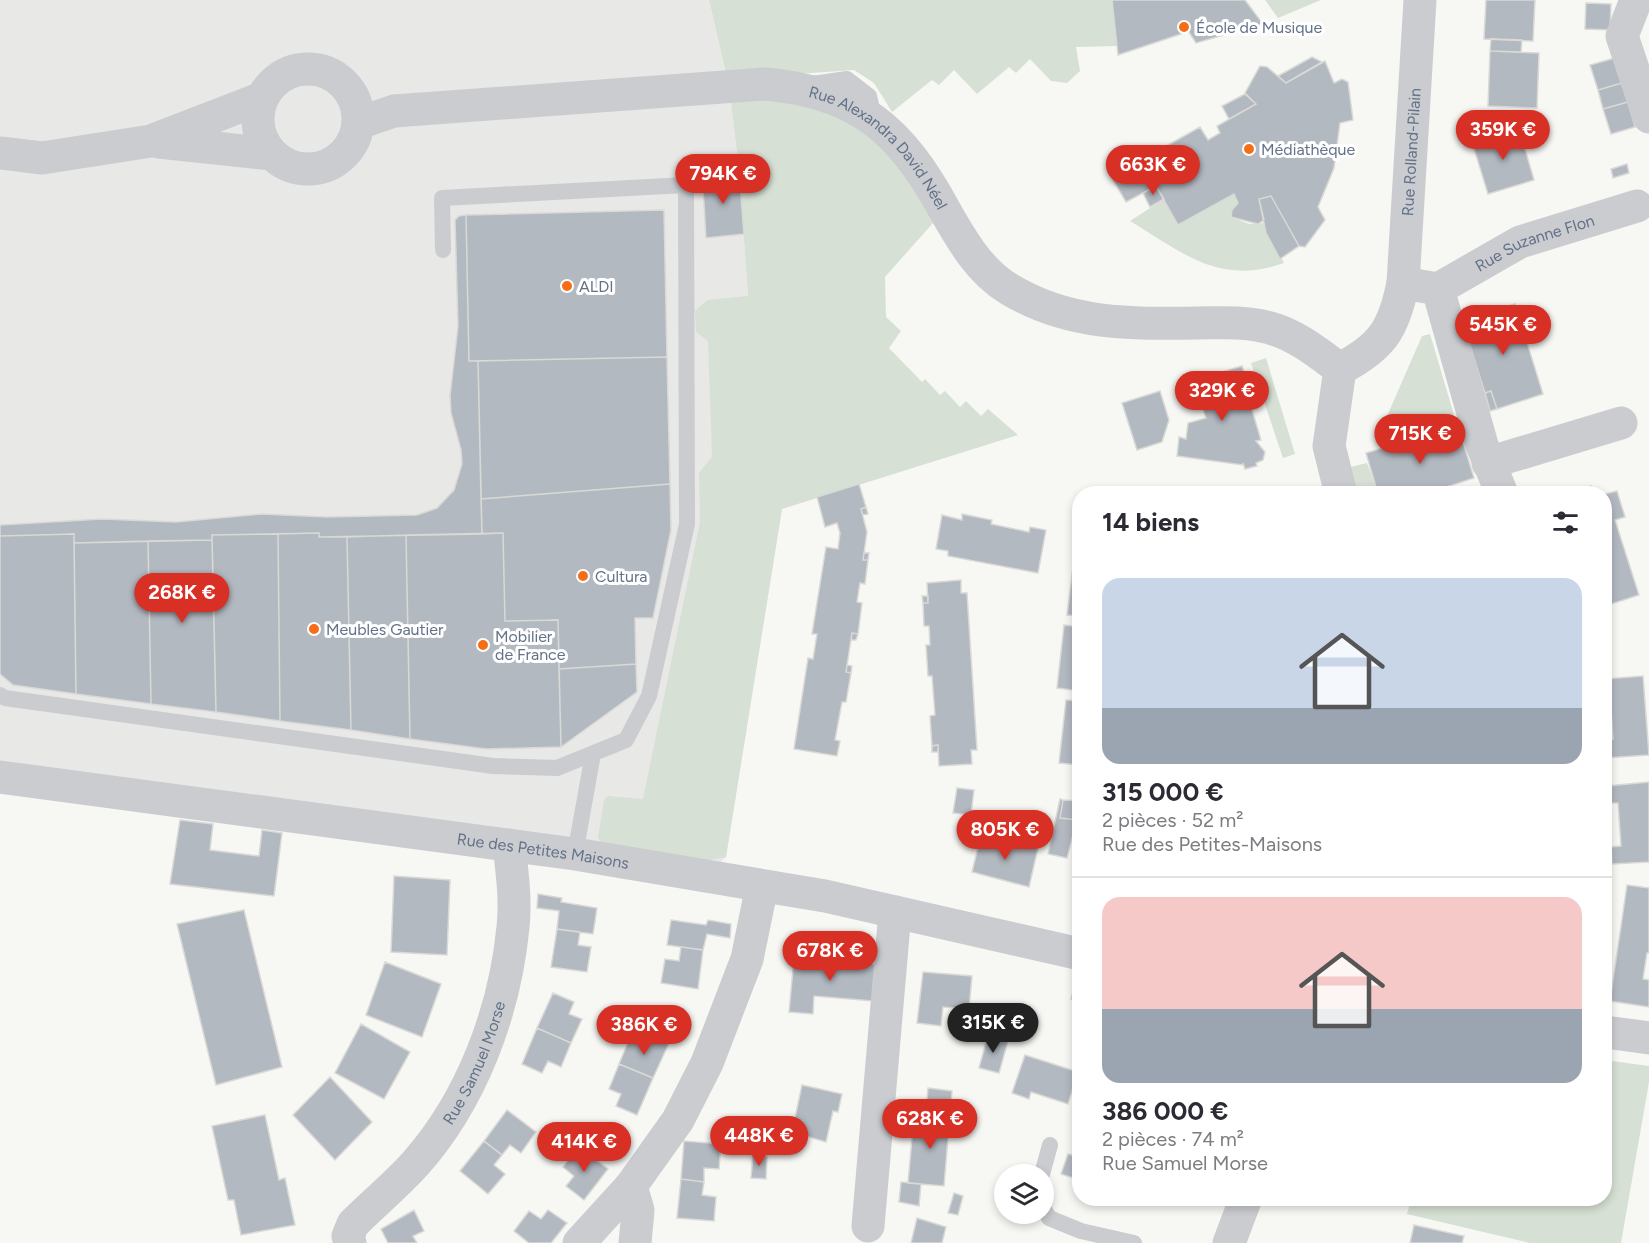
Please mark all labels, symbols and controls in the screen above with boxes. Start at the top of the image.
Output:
place label: École de Musique [1196,18,1322,37]
marker: École de Musique [1177,20,1191,34]
street label: Rue Alexandra David Néel [807,82,951,213]
street label: Rue Rolland-Pilain [1398,87,1425,217]
pin: 359K € [1454,110,1552,161]
text: 359K € [1470,117,1536,141]
place label: Médiathèque [1261,140,1355,159]
marker: Médiathèque [1242,142,1256,156]
pin: 663K € [1104,145,1202,196]
text: 663K € [1120,152,1186,176]
pin: 794K € [674,154,772,205]
text: 794K € [689,161,757,185]
street label: Rue Suzanne Flon [1472,211,1597,276]
place label: ALDI [579,277,614,296]
marker: ALDI [560,279,574,293]
pin: 545K € [1454,305,1552,356]
text: 545K € [1469,312,1537,336]
pin: 329K € [1173,371,1271,422]
text: 329K € [1189,378,1255,402]
pin: 715K € [1371,414,1469,465]
text: 715K € [1388,421,1452,445]
text: 14 biens [1102,506,1199,538]
icon: filters [1549,506,1582,539]
place label: Cultura [595,567,648,586]
marker: Cultura [576,569,590,583]
pin: 268K € [133,573,231,624]
text: 268K € [148,580,216,604]
icon: home [1288,617,1396,725]
place label: Meubles Gautier [326,620,444,639]
marker: Meubles Gautier [307,622,321,636]
place label: Mobilier de France [495,627,566,664]
marker: Mobilier de France [476,638,490,652]
text: 315 000 € [1102,776,1224,808]
text: 2 pièces · 52 m² [1102,808,1243,832]
pin: 805K € [956,810,1054,861]
text: 805K € [971,817,1039,841]
street label: Rue des Petites Maisons [456,829,630,873]
text: Rue des Petites-Maisons [1102,832,1322,856]
pin: 678K € [781,931,879,982]
icon: home [1288,936,1396,1044]
text: 678K € [797,938,863,962]
street label: Rue Samuel Morse [439,999,509,1128]
pin: 315K € [944,1003,1042,1054]
pin: 386K € [595,1005,693,1056]
text: 315K € [961,1010,1025,1034]
text: 386K € [611,1012,677,1036]
text: 386 000 € [1102,1095,1228,1127]
pin: 628K € [881,1099,979,1150]
text: 628K € [896,1106,964,1130]
pin: 448K € [710,1116,808,1167]
pin: 414K € [535,1122,633,1173]
text: 448K € [724,1123,794,1147]
text: 2 pièces · 74 m² [1102,1127,1244,1151]
text: 414K € [551,1129,617,1153]
text: Rue Samuel Morse [1102,1151,1268,1175]
map controls [994,1164,1054,1224]
button: layers [994,1164,1054,1224]

